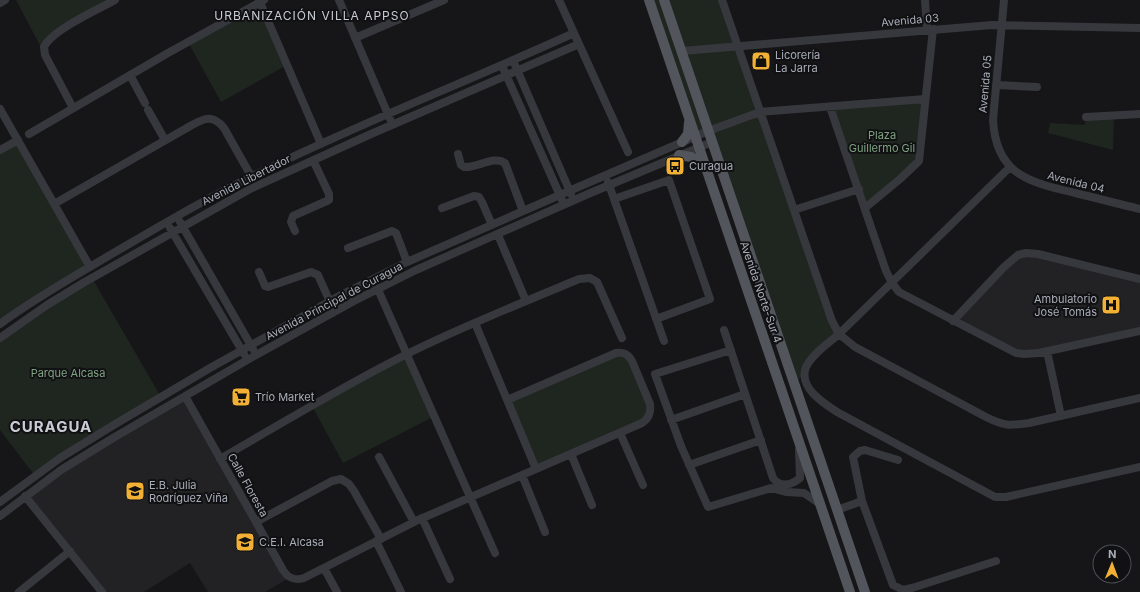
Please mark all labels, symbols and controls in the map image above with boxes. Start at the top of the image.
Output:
district label: URBANIZACIÓN VILLA APPSO [214,8,410,23]
street label: Avenida 03 [880,10,940,30]
place label: Licorería La Jarra [775,48,820,75]
shop icon: Licorería La Jarra [750,50,772,72]
street label: Avenida 05 [975,54,995,114]
park label: Plaza Guillermo Gil [849,128,915,155]
street label: Avenida Libertador [199,152,293,208]
bus stop icon: Curagua [664,155,686,177]
place label: Curagua [689,159,733,173]
street label: Avenida 04 [1046,168,1106,196]
street label: Avenida Norte-Sur 4 [737,239,785,345]
street label: Avenida Principal de Curagua [263,259,405,343]
place label: Ambulatorio José Tomás [1034,292,1097,319]
hospital icon: Ambulatorio José Tomás [1100,294,1122,316]
park label: Parque Alcasa [31,366,105,380]
supermarket icon: Trío Market [230,386,252,408]
place label: Trío Market [255,390,315,404]
district label: CURAGUA [10,417,92,436]
street label: Calle Floresta [225,451,271,519]
place label: E.B. Julia Rodríguez Viña [149,478,228,505]
school or university icon: E.B. Julia Rodríguez Viña [124,480,146,502]
school or university icon: C.E.I. Alcasa [234,531,256,553]
place label: C.E.I. Alcasa [259,535,324,549]
north arrow [1092,544,1132,584]
text: N [1108,547,1116,561]

